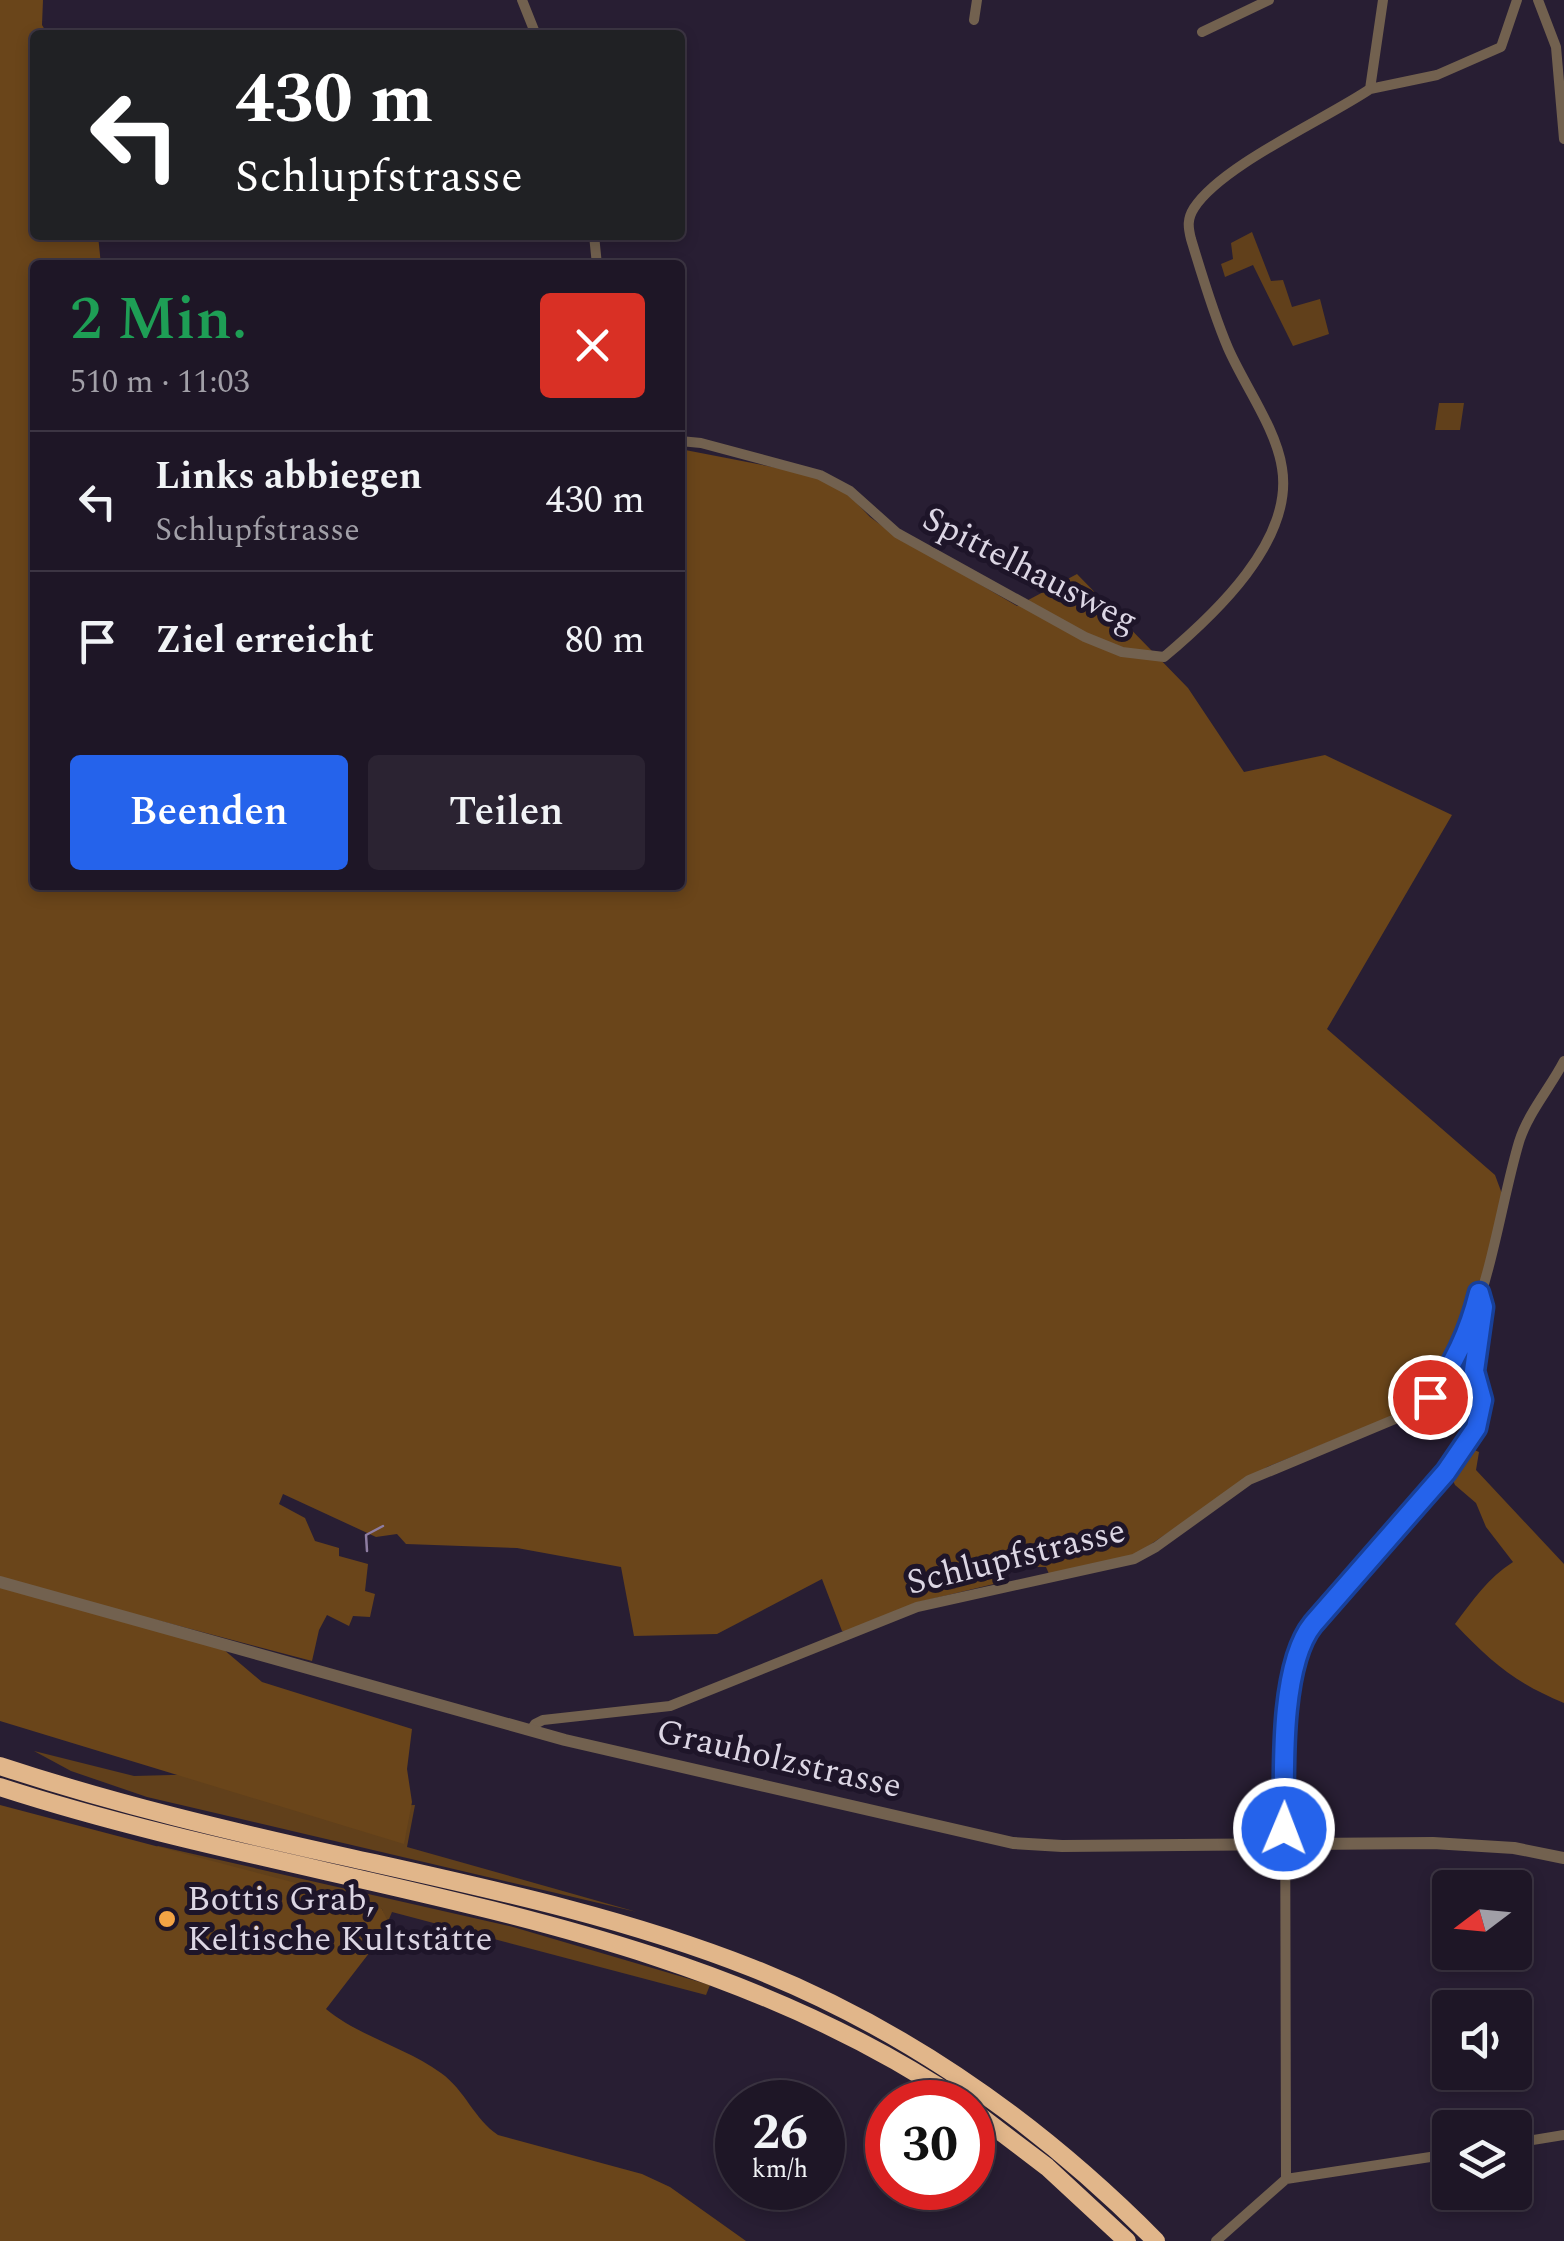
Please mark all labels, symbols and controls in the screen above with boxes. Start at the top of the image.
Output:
text: 430 m [235,47,433,153]
icon: left [70,70,200,200]
text: Schlupfstrasse [235,143,523,212]
text: 2 Min. [70,274,247,366]
button: close [540,293,645,398]
text: 510 m · 11:03 [70,358,250,407]
text: Links abbiegen [155,448,422,506]
text: 430 m [546,472,645,530]
icon: left [70,474,125,529]
street label: Spittelhausweg [913,493,1147,647]
text: Schlupfstrasse [155,506,360,555]
text: Ziel erreicht [155,612,374,670]
text: 80 m [565,612,645,670]
icon: arrive [70,614,125,669]
button: Beenden [70,755,348,870]
button: Teilen [368,755,645,870]
pin [1388,1355,1473,1440]
icon: arrive [1403,1370,1458,1425]
street label: Schlupfstrasse [901,1504,1131,1610]
street label: Grauholzstrasse [651,1705,907,1813]
position arrow [1232,1777,1336,1881]
north arrow [1432,1870,1532,1970]
map controls [1432,1870,1532,2210]
place label: Bottis Grab, Keltische Kultstätte [187,1873,492,1966]
marker: Bottis Grab, Keltische Kultstätte [156,1908,178,1930]
button: sound [1432,1990,1532,2090]
speed limit sign: 30 [865,2080,995,2210]
text: 26 [752,2095,808,2171]
button: layers [1432,2110,1532,2210]
text: km/h [752,2151,808,2189]

